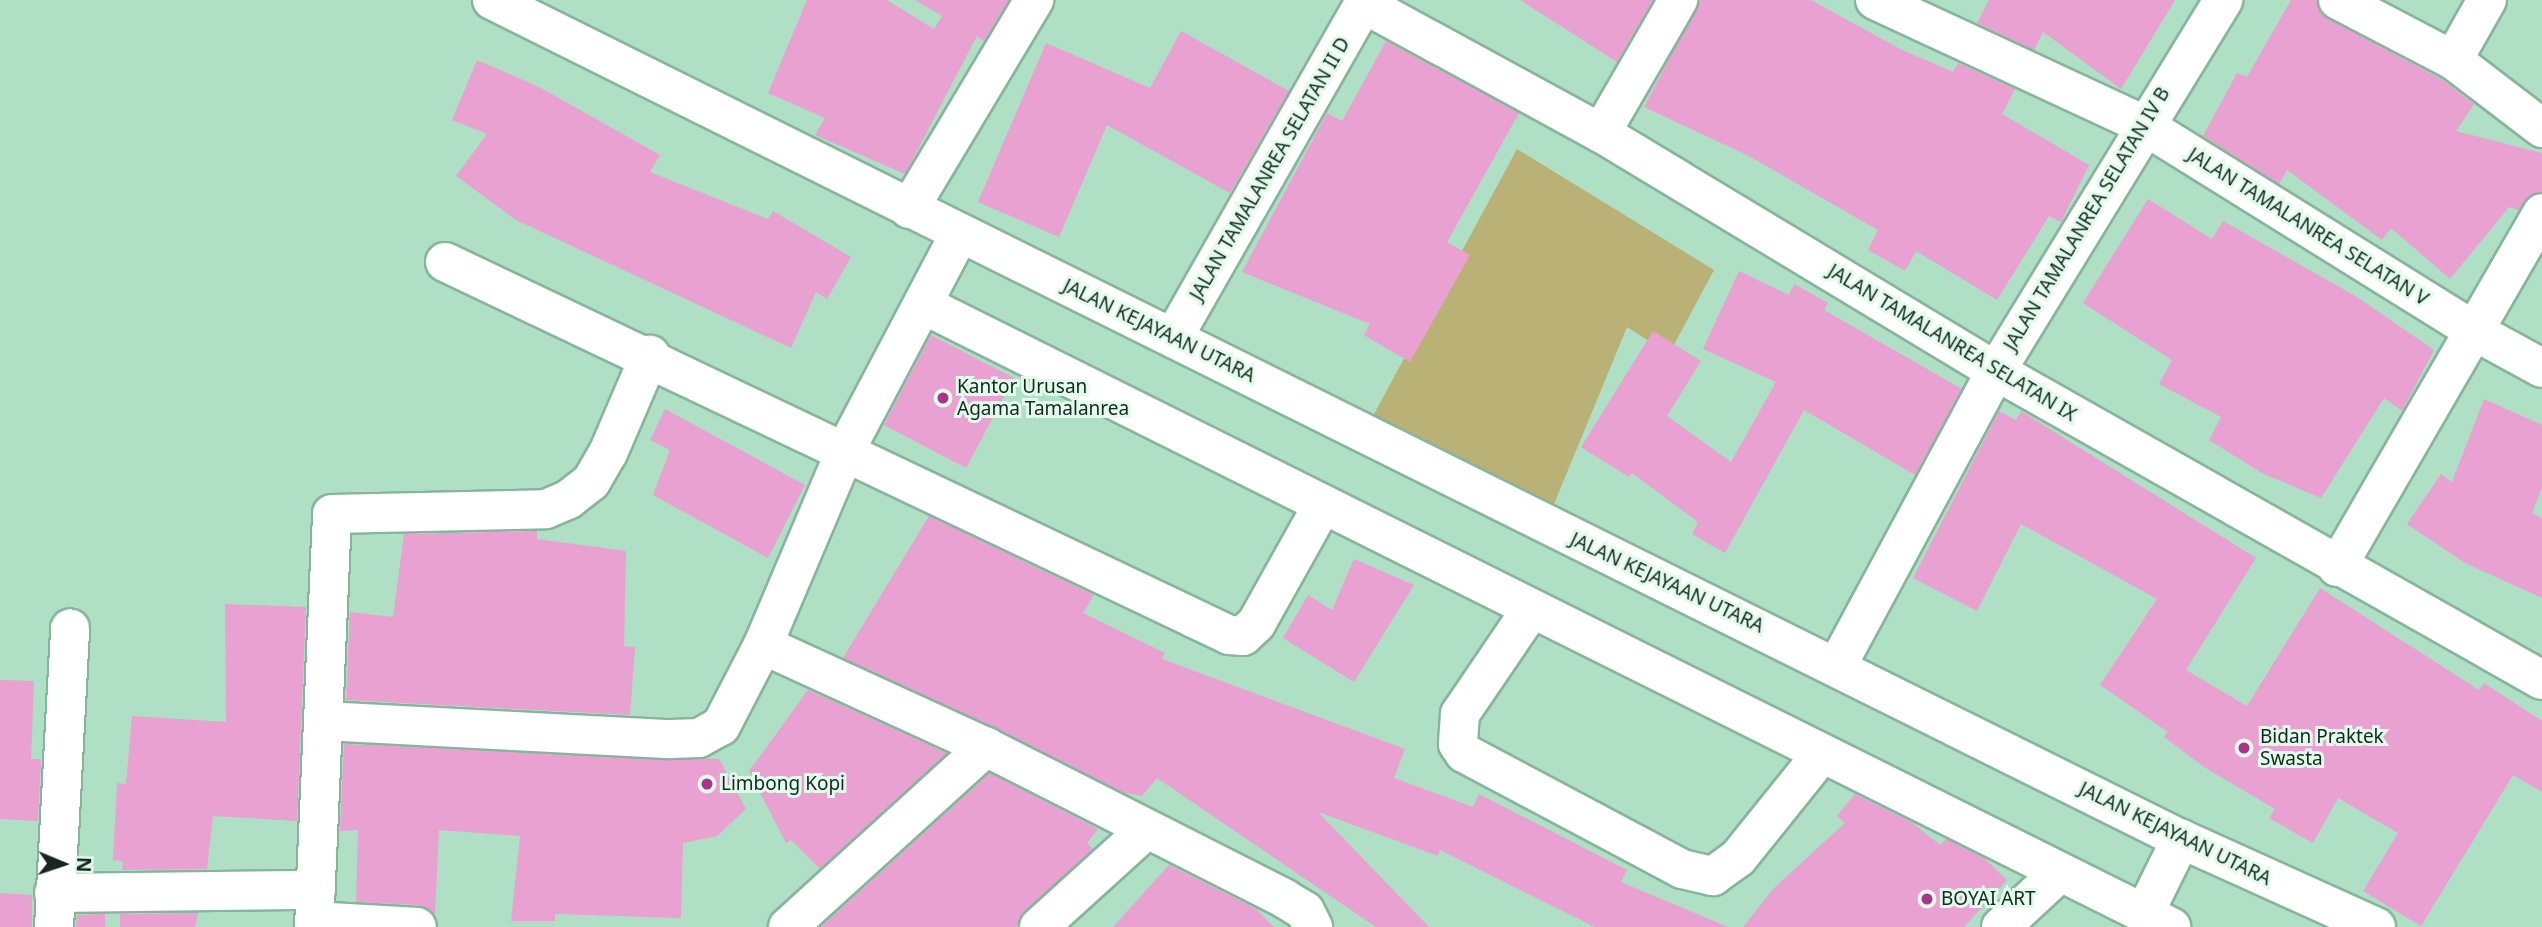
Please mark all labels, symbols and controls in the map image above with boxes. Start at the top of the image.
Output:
street label: JALAN TAMALANREA SELATAN II D [1185,33,1355,305]
street label: JALAN TAMALANREA SELATAN IV B [1999,83,2175,355]
street label: JALAN TAMALANREA SELATAN V [2183,143,2433,311]
street label: JALAN TAMALANREA SELATAN IX [1824,260,2080,426]
street label: JALAN KEJAYAAN UTARA [1059,275,1259,387]
place label: Kantor Urusan Agama Tamalanrea [957,376,1129,420]
marker: Kantor Urusan Agama Tamalanrea [935,390,951,406]
street label: JALAN KEJAYAAN UTARA [1567,528,1767,638]
place label: Bidan Praktek Swasta [2260,726,2384,770]
marker: Bidan Praktek Swasta [2234,738,2254,758]
place label: Limbong Kopi [721,773,845,795]
marker: Limbong Kopi [699,776,715,792]
street label: JALAN KEJAYAAN UTARA [2075,778,2275,890]
north arrow [28,829,98,899]
text: N [71,857,97,873]
place label: BOYAI ART [1941,888,2036,910]
marker: BOYAI ART [1919,891,1935,907]

